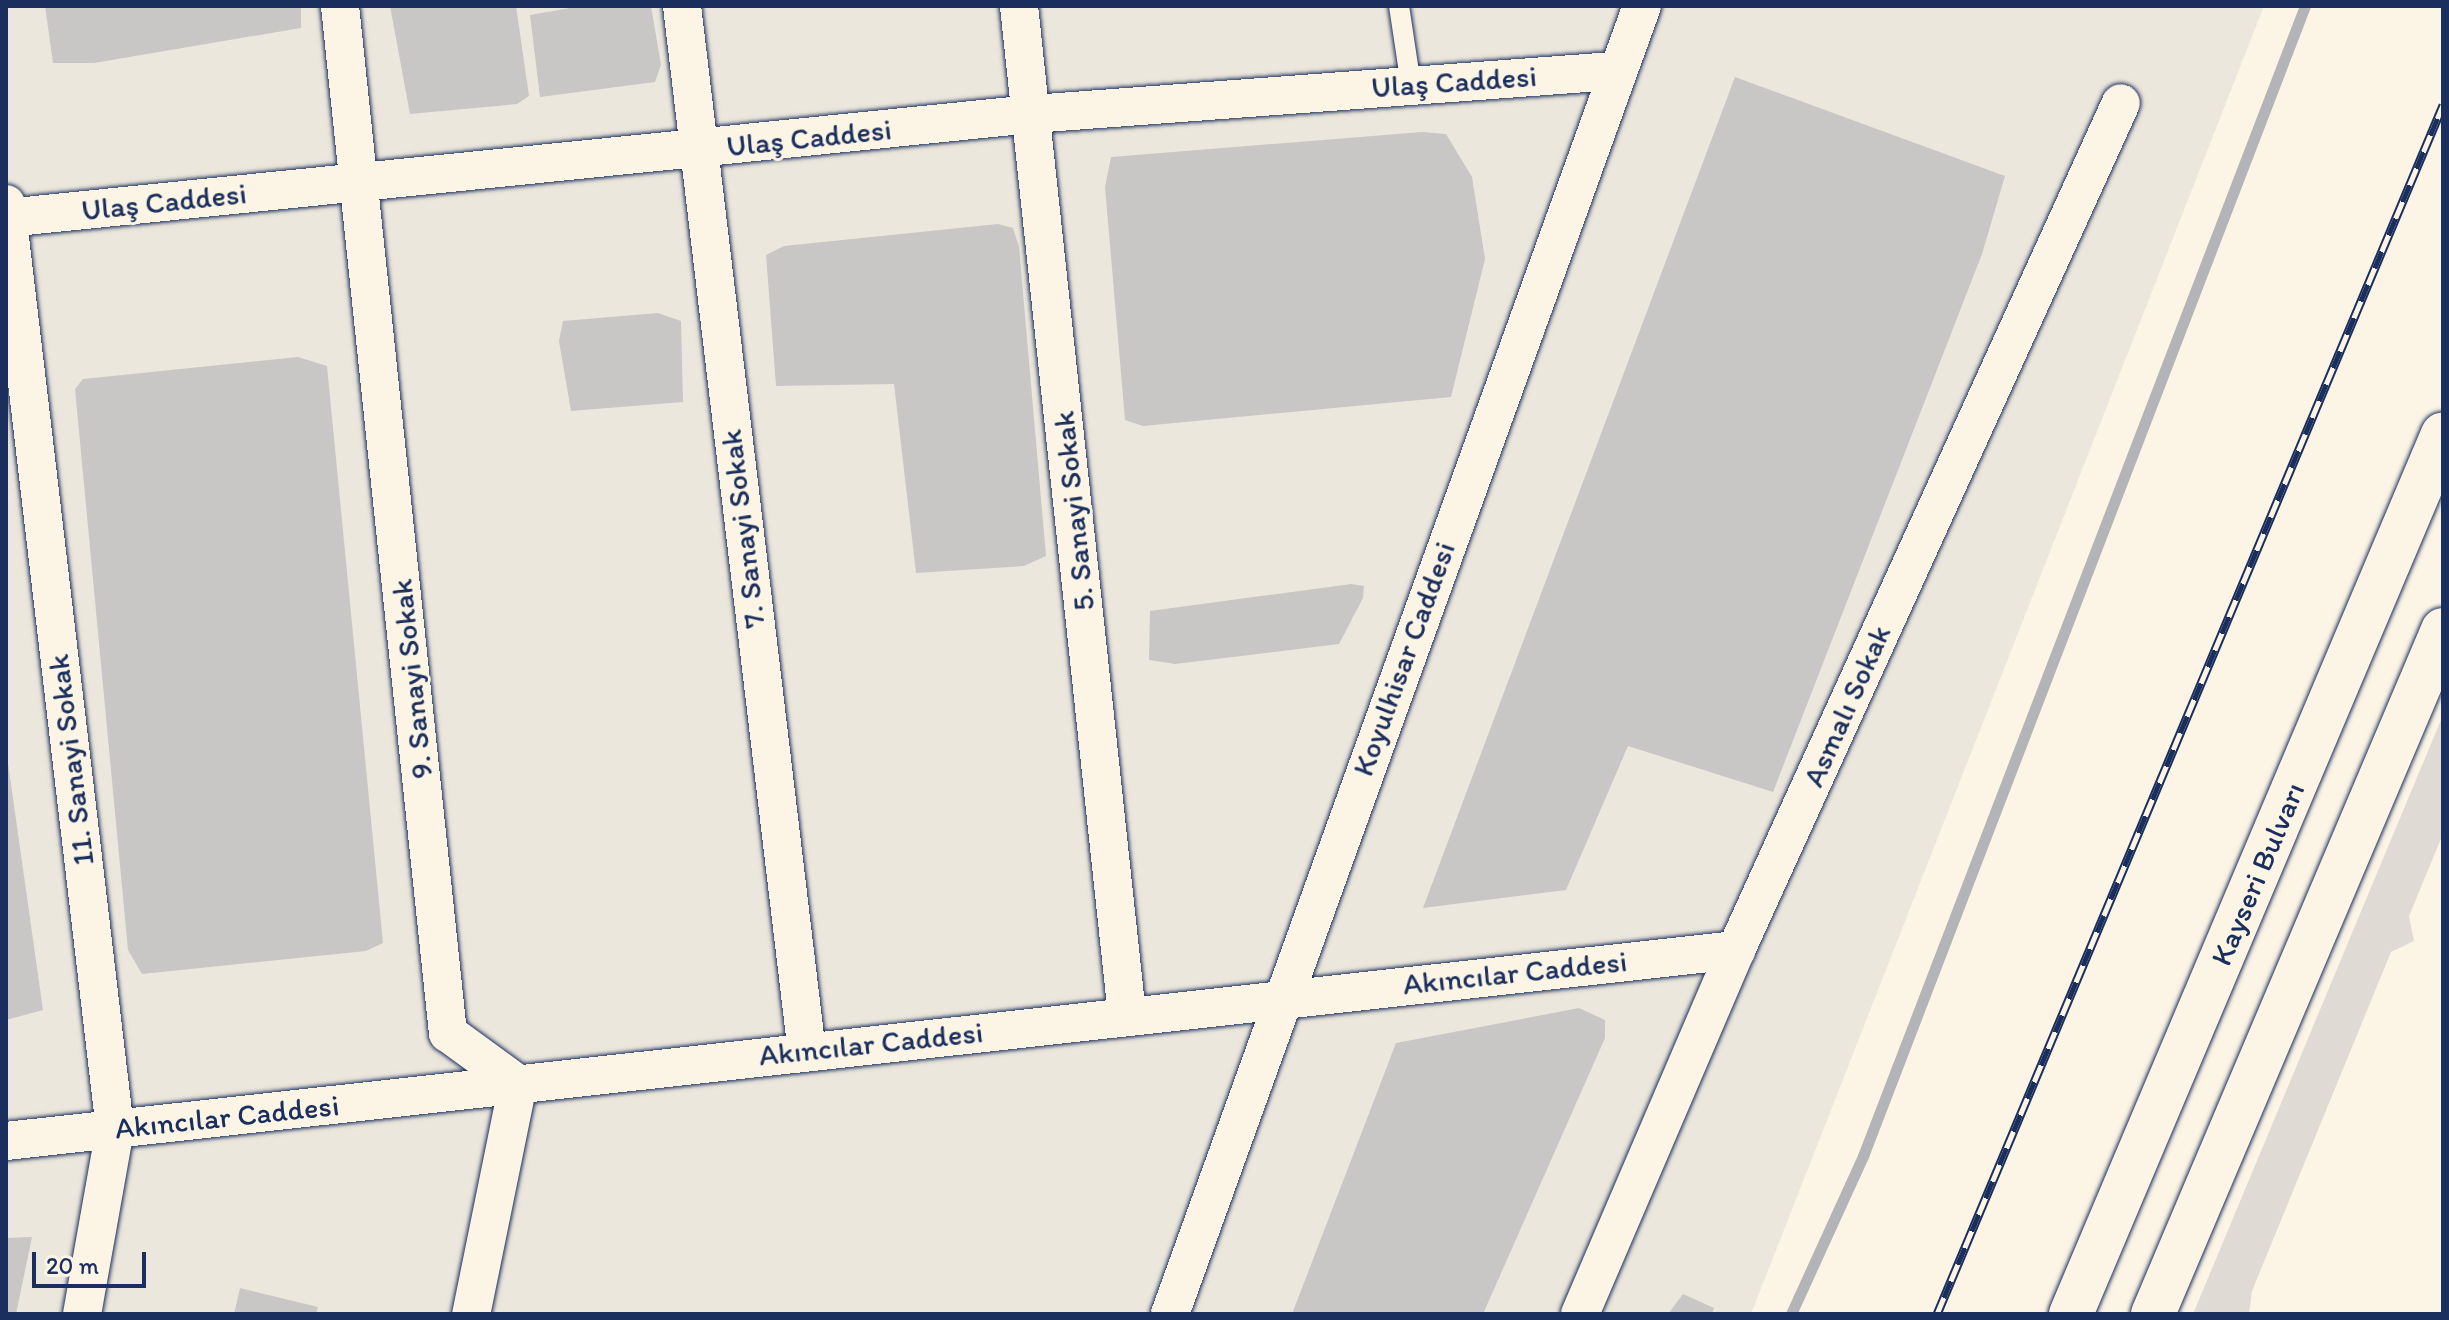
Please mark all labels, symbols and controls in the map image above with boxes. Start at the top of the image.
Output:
street label: Ulaş Caddesi [1369,58,1539,106]
street label: Ulaş Caddesi [724,111,894,165]
street label: Ulaş Caddesi [79,175,249,229]
street label: 5. Sanayi Sokak [1046,410,1102,612]
street label: 7. Sanayi Sokak [713,428,773,630]
street label: Koyulhisar Caddesi [1345,537,1463,781]
street label: 9. Sanayi Sokak [384,578,440,780]
street label: Asmalı Sokak [1795,620,1899,792]
street label: 11. Sanayi Sokak [40,652,102,868]
street label: Kayseri Bulvarı [2203,777,2313,971]
street label: Akıncılar Caddesi [1401,943,1629,1003]
street label: Akıncılar Caddesi [757,1014,985,1074]
street label: Akıncılar Caddesi [113,1087,341,1147]
scale bar [36,1236,150,1286]
text: 20 m [46,1251,99,1280]

